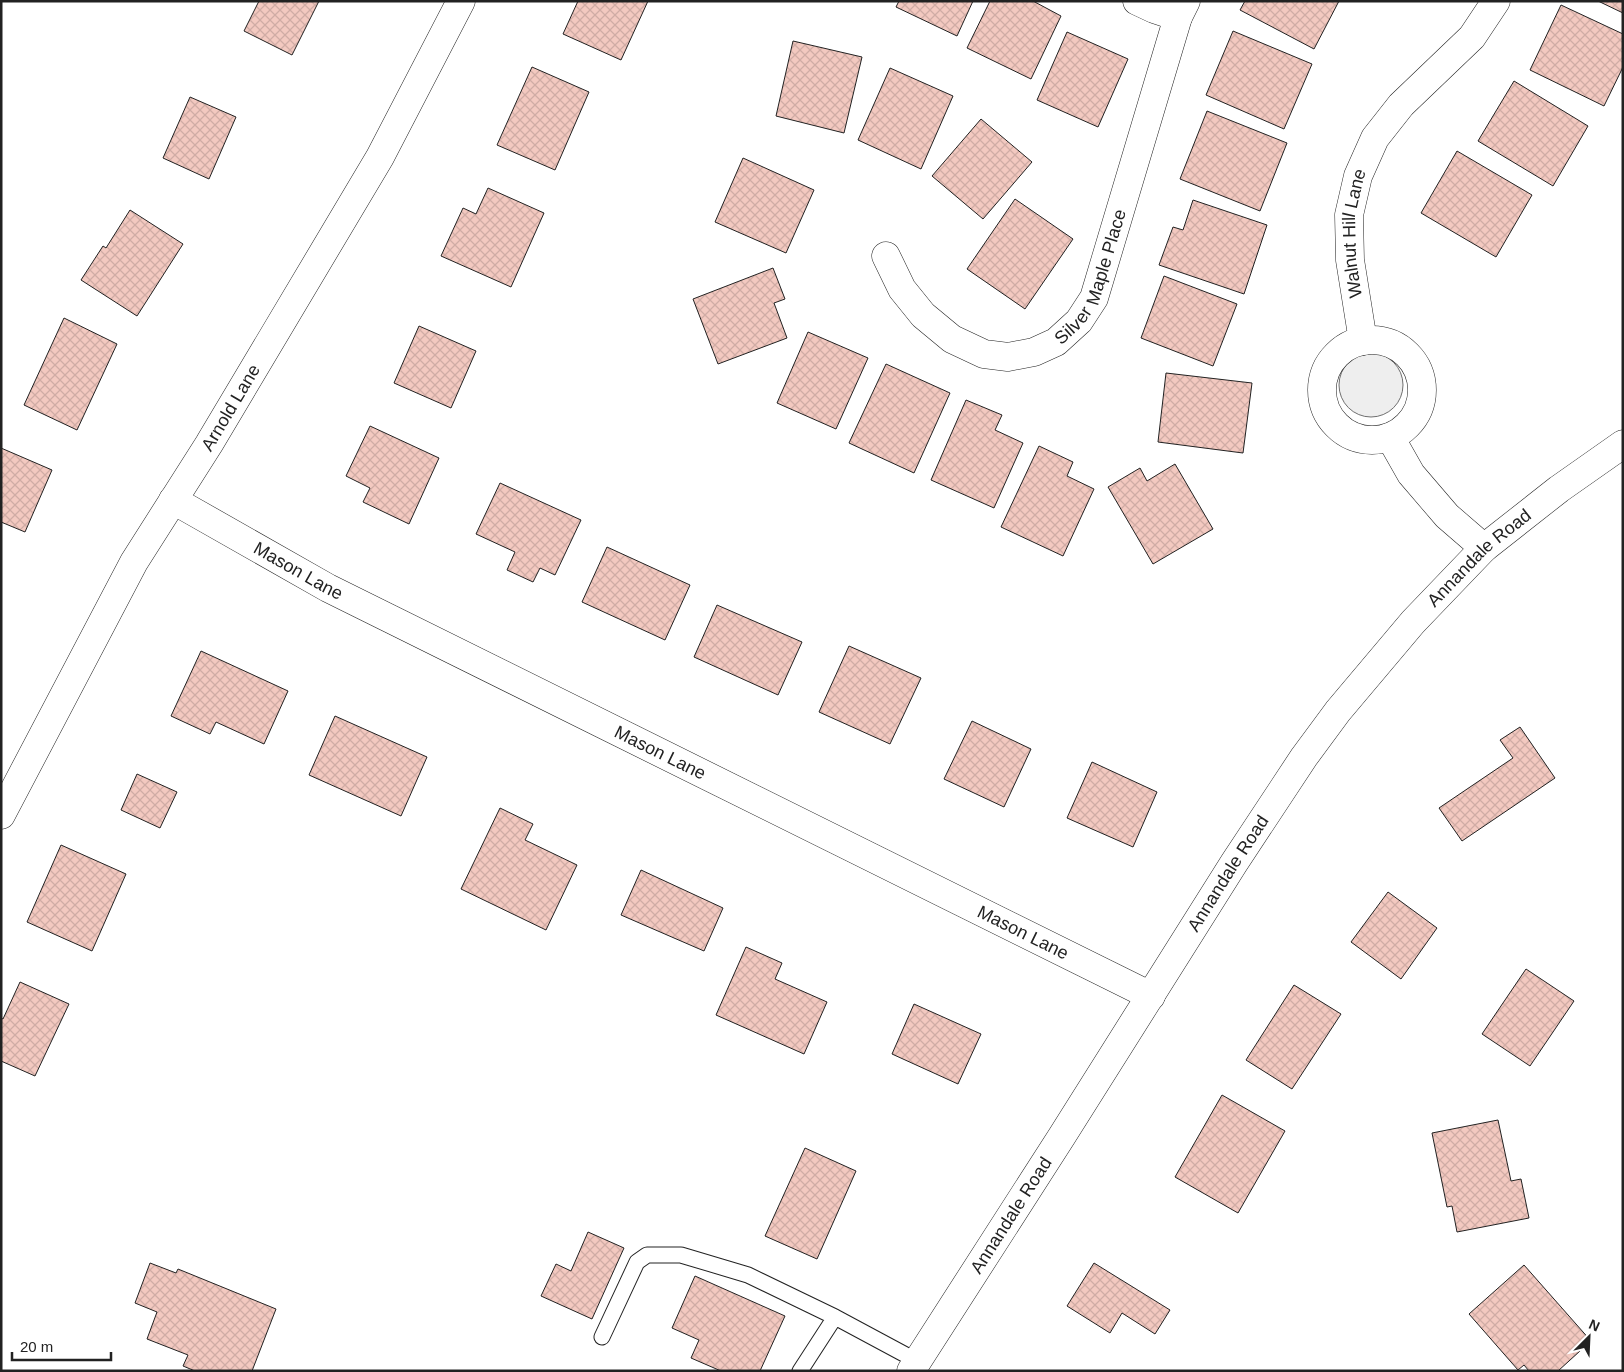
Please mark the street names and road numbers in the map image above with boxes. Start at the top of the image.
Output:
street label: Walnut Hill Lane [1339,165,1370,299]
street label: Silver Maple Place [1050,207,1130,348]
street label: Arnold Lane [197,361,264,455]
street label: Annandale Road [1423,505,1535,611]
street label: Mason Lane [250,538,346,604]
street label: Mason Lane [611,722,709,784]
street label: Annandale Road [1183,812,1273,935]
street label: Mason Lane [974,902,1072,964]
street label: Annandale Road [966,1154,1056,1277]

